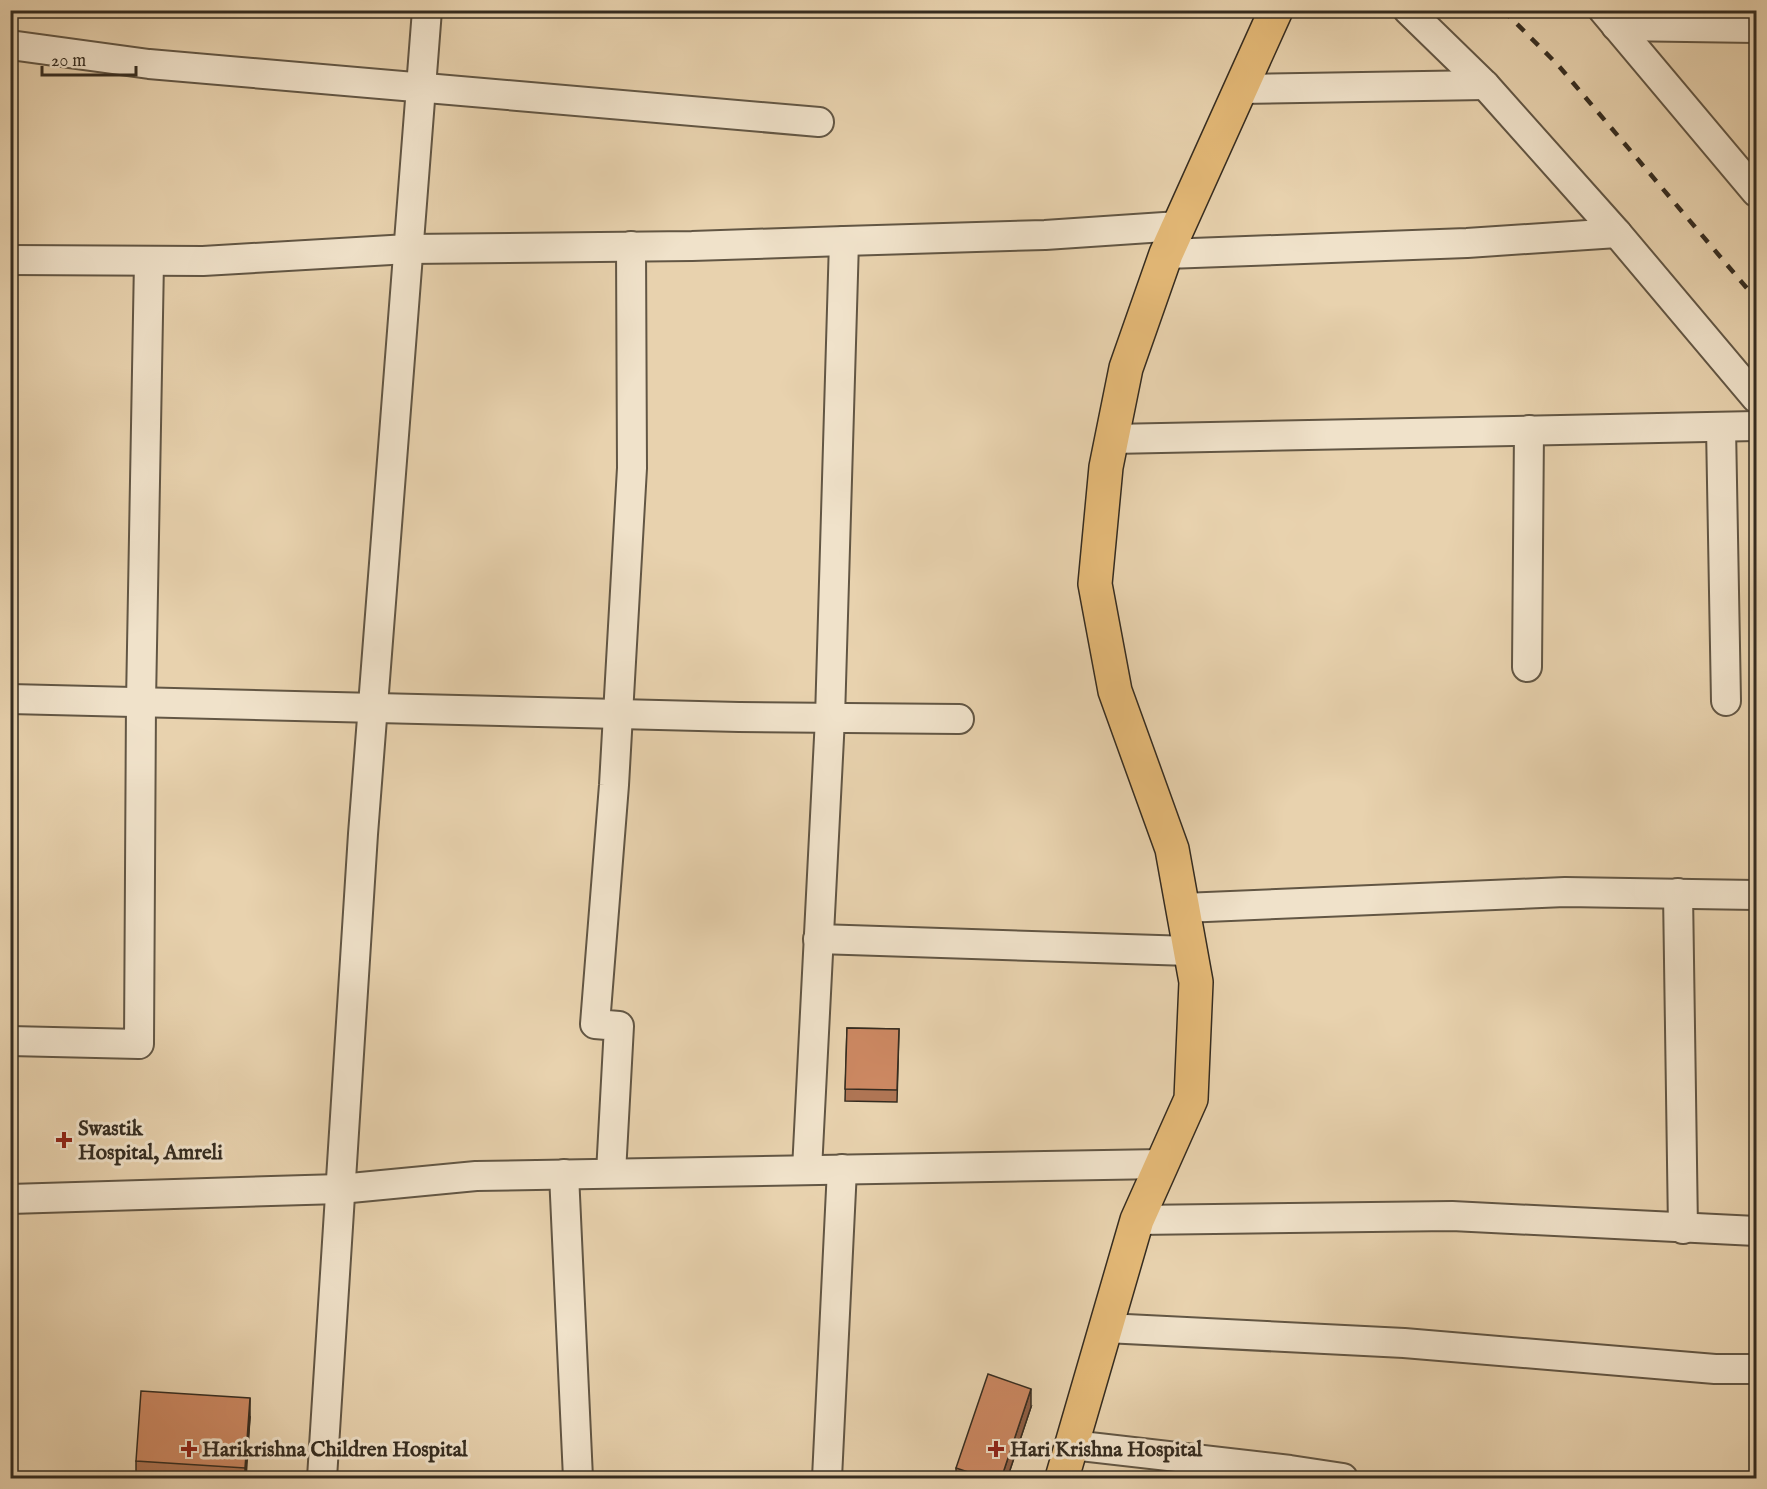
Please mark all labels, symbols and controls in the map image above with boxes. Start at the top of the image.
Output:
scale bar [42,39,136,77]
text: 20 m [51,50,86,73]
place label: Swastik Hospital, Amreli [78,1116,223,1167]
marker: Swastik Hospital, Amreli [55,1131,73,1149]
place label: Harikrishna Children Hospital [202,1437,469,1464]
place label: Hari Krishna Hospital [1010,1437,1203,1464]
marker: Harikrishna Children Hospital [180,1440,198,1458]
marker: Hari Krishna Hospital [987,1440,1005,1458]

